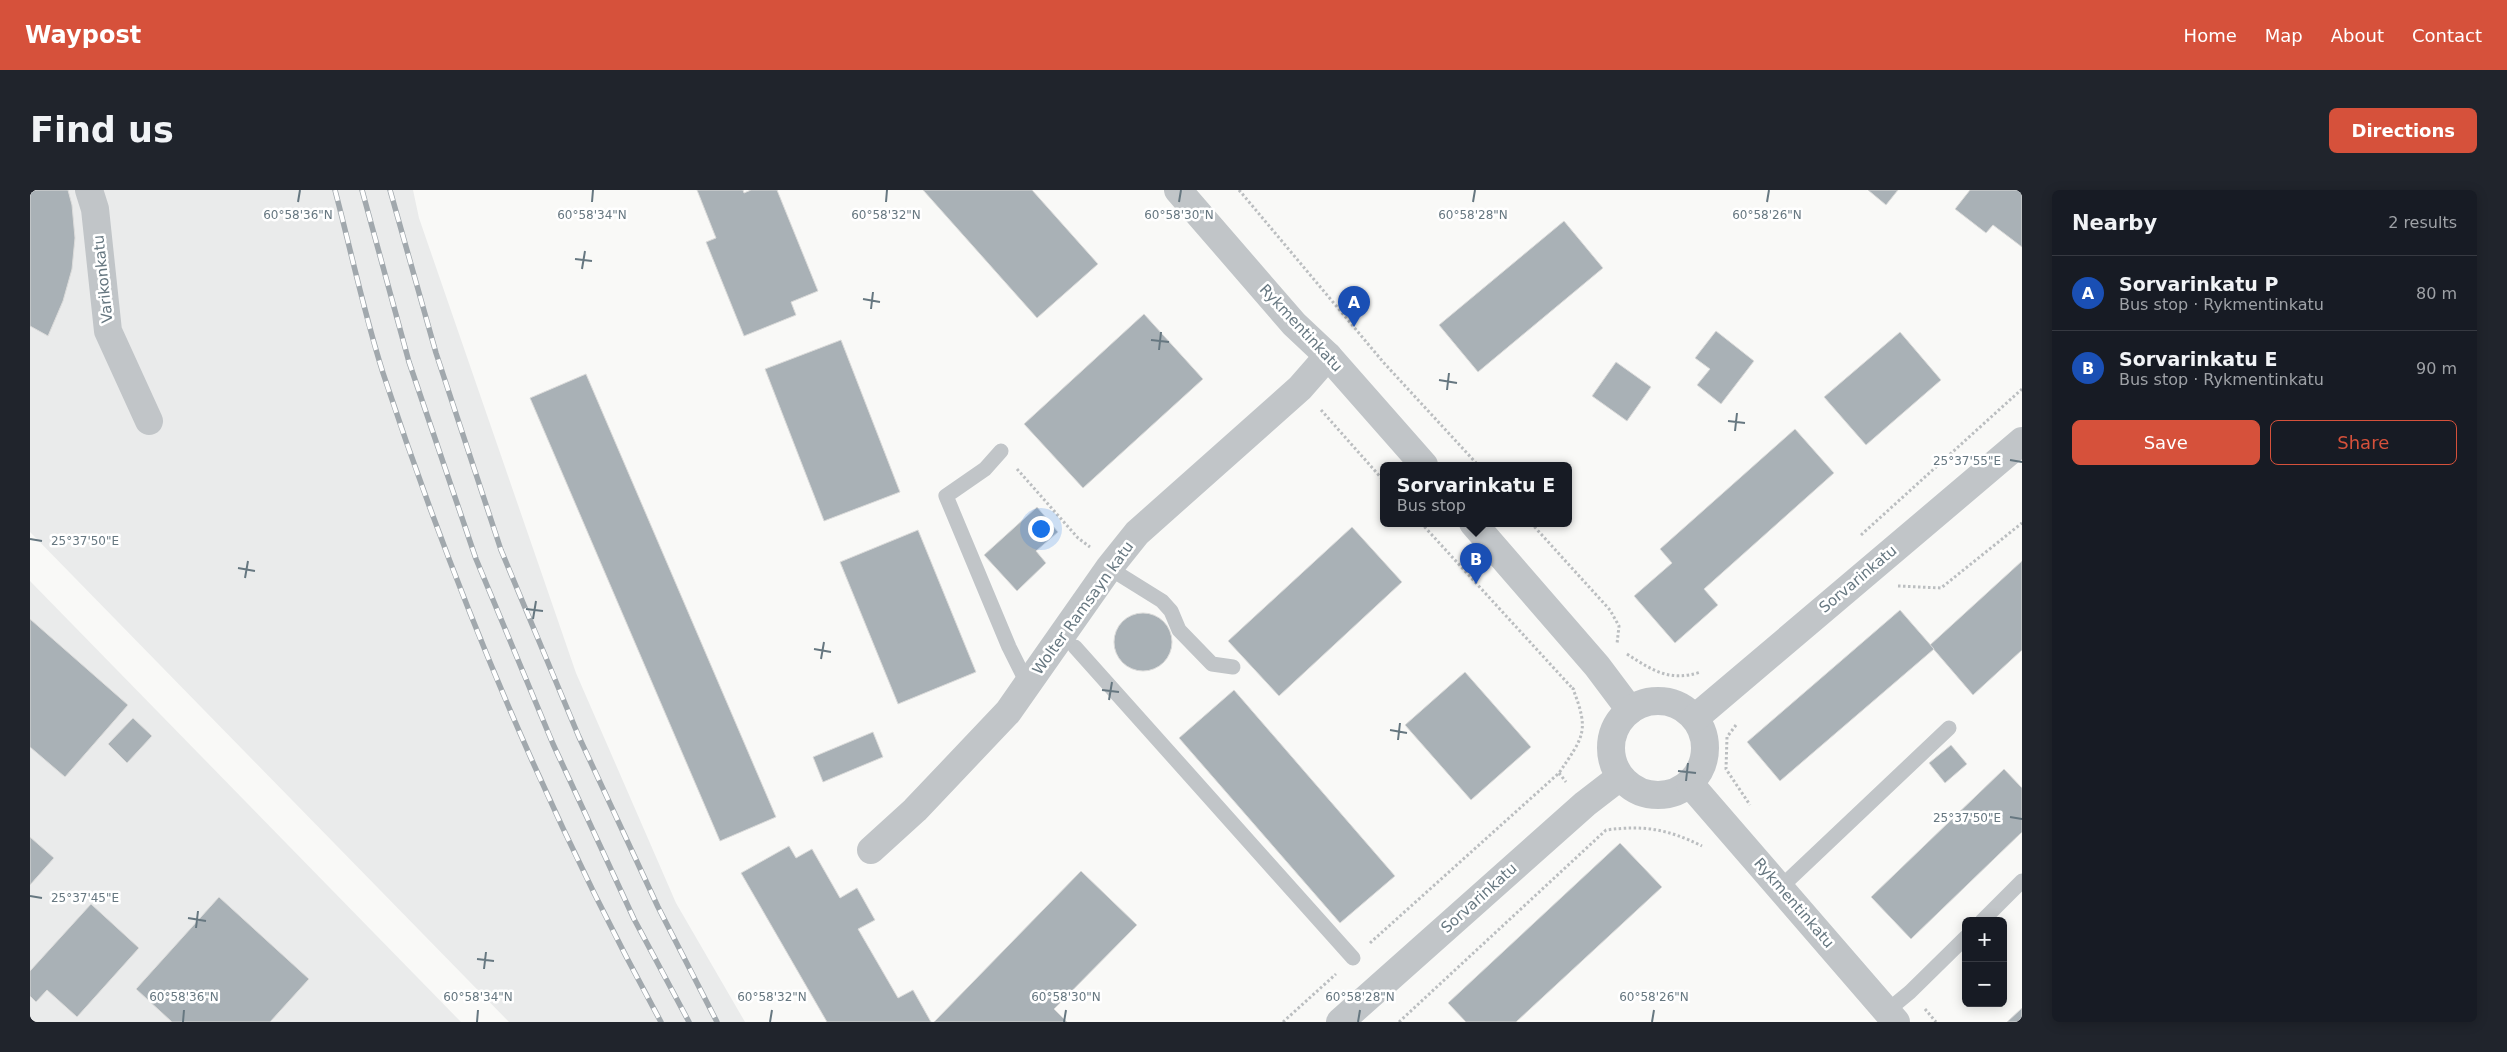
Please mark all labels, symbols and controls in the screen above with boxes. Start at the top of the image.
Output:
text: Waypost [25,21,141,49]
text: Home [2184,25,2237,46]
text: Map [2265,25,2303,46]
text: About [2331,25,2384,46]
text: Contact [2412,25,2482,46]
button: Directions [2329,108,2477,153]
text: Find us [30,110,174,150]
text: 60°58'36"N [263,208,333,222]
text: 60°58'34"N [557,208,627,222]
text: 60°58'32"N [851,208,921,222]
text: 60°58'30"N [1144,208,1214,222]
text: 60°58'28"N [1438,208,1508,222]
text: 60°58'26"N [1732,208,1802,222]
text: Nearby [2072,211,2157,235]
text: 2 results [2388,213,2457,232]
street label: Varikonkatu [89,234,117,324]
text: Sorvarinkatu P [2119,273,2278,295]
street label: Rykmentinkatu [1256,281,1346,375]
text: A [2082,284,2094,303]
text: 80 m [2416,284,2457,303]
pin: A [1338,286,1370,327]
text: Bus stop · Rykmentinkatu [2119,295,2324,314]
text: Sorvarinkatu E [2119,348,2277,370]
text: B [2082,359,2094,378]
text: 90 m [2416,359,2457,378]
text: Bus stop · Rykmentinkatu [2119,370,2324,389]
button: Save [2072,420,2260,465]
button: Share [2270,420,2457,465]
text: 25°37'55"E [1933,454,2001,468]
popup [1380,462,1572,527]
text: Sorvarinkatu E [1397,474,1555,496]
text: Bus stop [1397,496,1466,515]
your location [1028,516,1054,542]
text: 25°37'50"E [51,534,119,548]
street label: Wolter Ramsayn katu [1029,538,1137,678]
street label: Sorvarinkatu [1816,541,1900,617]
pin: B [1460,543,1492,584]
text: 25°37'50"E [1933,811,2001,825]
street label: Rykmentinkatu [1750,854,1838,952]
street label: Sorvarinkatu [1437,859,1521,937]
text: 25°37'45"E [51,891,119,905]
map controls [1962,917,2007,1007]
button: + [1962,917,2007,962]
button: − [1962,962,2007,1007]
text: 60°58'36"N [149,990,219,1004]
text: 60°58'34"N [443,990,513,1004]
text: 60°58'32"N [737,990,807,1004]
text: 60°58'30"N [1031,990,1101,1004]
text: 60°58'28"N [1325,990,1395,1004]
text: 60°58'26"N [1619,990,1689,1004]

